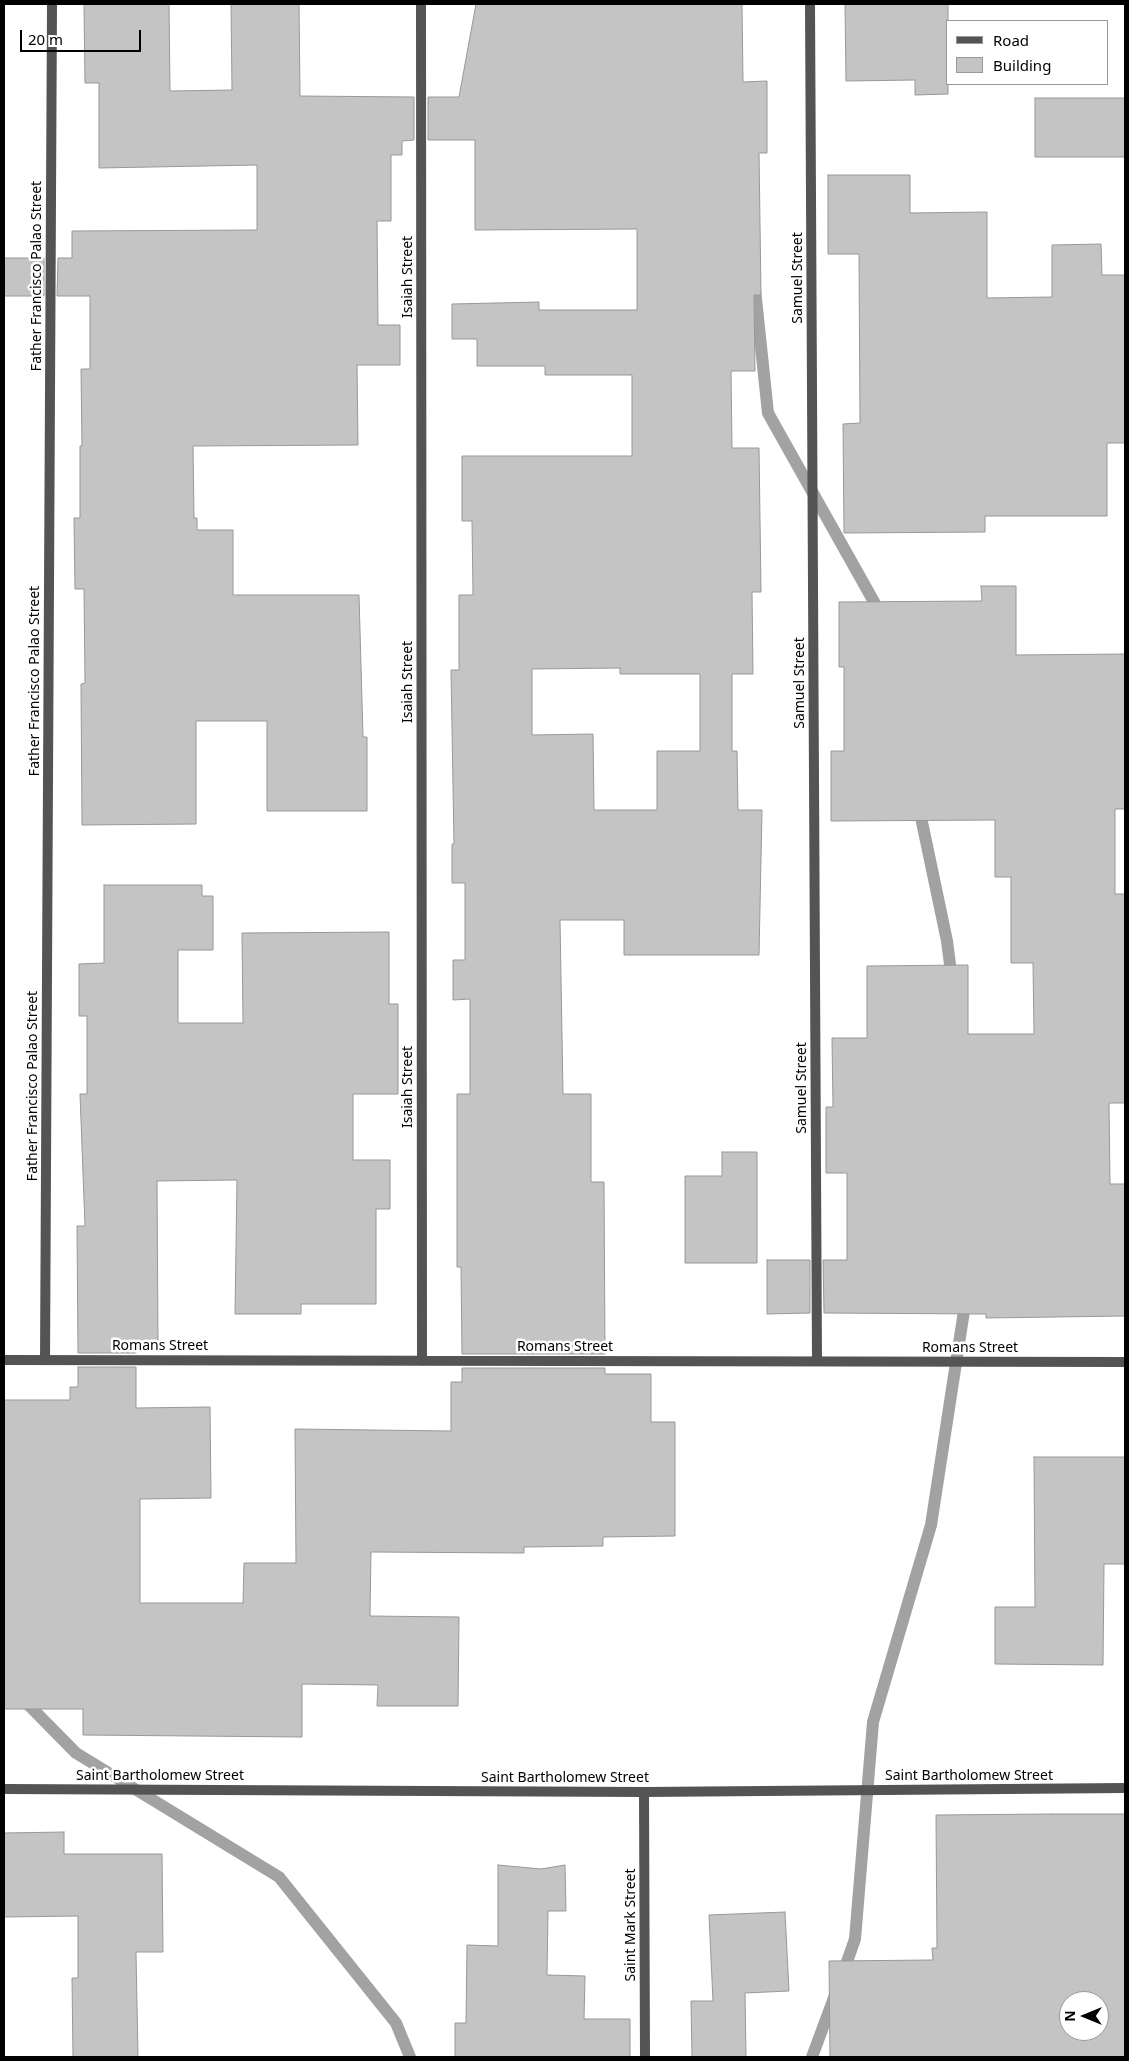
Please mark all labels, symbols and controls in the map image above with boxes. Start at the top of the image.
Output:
scale bar [22,20,144,52]
legend [946,20,1109,85]
text: 20 m [28,29,63,49]
text: Road [993,30,1029,50]
text: Building [993,55,1051,75]
street label: Father Francisco Palao Street [29,181,45,371]
street label: Samuel Street [790,232,806,324]
street label: Isaiah Street [400,236,416,318]
street label: Father Francisco Palao Street [27,586,43,776]
street label: Samuel Street [792,637,808,729]
street label: Isaiah Street [400,641,416,723]
street label: Father Francisco Palao Street [25,991,41,1181]
street label: Samuel Street [794,1042,810,1134]
street label: Isaiah Street [400,1046,416,1128]
street label: Romans Street [112,1338,208,1354]
street label: Romans Street [517,1339,613,1355]
street label: Romans Street [922,1340,1018,1356]
street label: Saint Bartholomew Street [76,1768,244,1784]
street label: Saint Bartholomew Street [885,1768,1053,1784]
street label: Saint Bartholomew Street [481,1770,649,1786]
street label: Saint Mark Street [623,1868,639,1982]
north arrow [1059,1991,1109,2041]
text: N [1060,2010,1079,2022]

